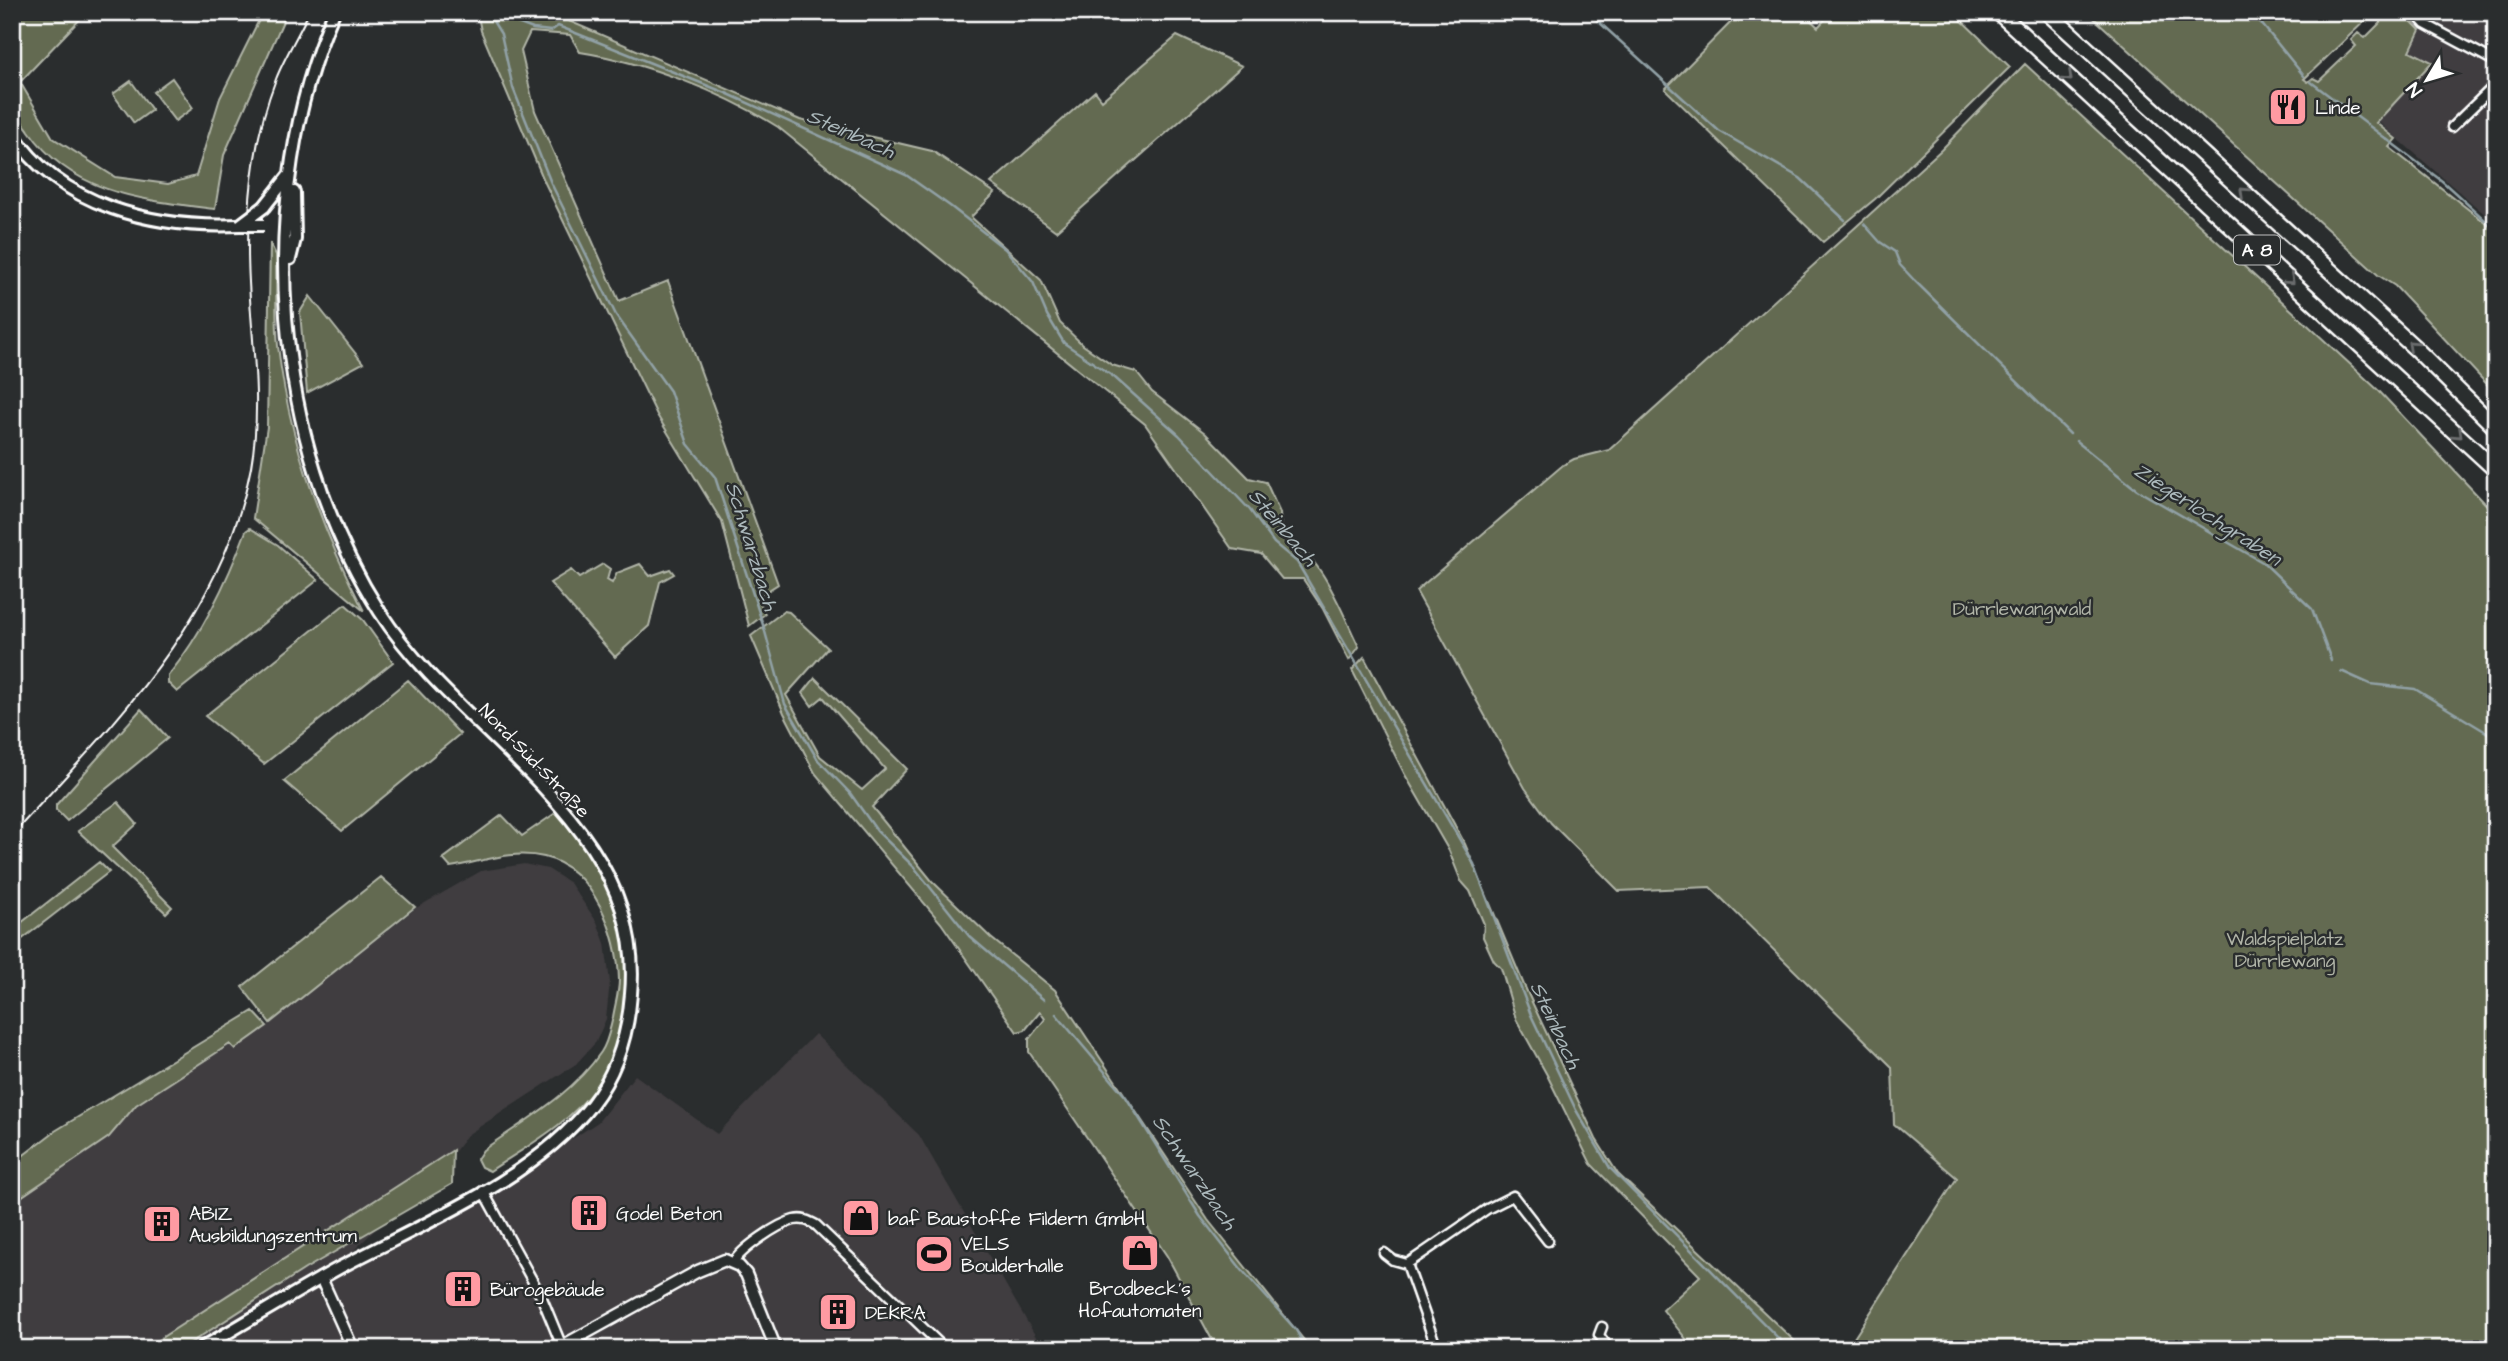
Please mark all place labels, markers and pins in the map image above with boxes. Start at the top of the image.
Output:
restaurant icon: Linde [2267,86,2309,128]
place label: Linde [2315,95,2361,122]
building icon: Godel Beton [568,1192,610,1234]
shop icon: baf Baustoffe Fildern GmbH [840,1197,882,1239]
place label: ABIZ Ausbildungszentrum [189,1201,357,1251]
place label: Godel Beton [616,1201,722,1228]
building icon: ABIZ Ausbildungszentrum [141,1203,183,1245]
place label: baf Baustoffe Fildern GmbH [888,1206,1145,1233]
place label: VELS Boulderhalle [961,1231,1064,1280]
shop icon: Brodbeck's Hofautomaten [1119,1232,1161,1274]
sports icon: VELS Boulderhalle [913,1233,955,1275]
building icon: Bürogebäude [442,1268,484,1310]
place label: Brodbeck's Hofautomaten [1078,1276,1202,1325]
place label: Bürogebäude [490,1277,604,1305]
building icon: DEKRA [817,1291,859,1333]
place label: DEKRA [865,1300,926,1327]

